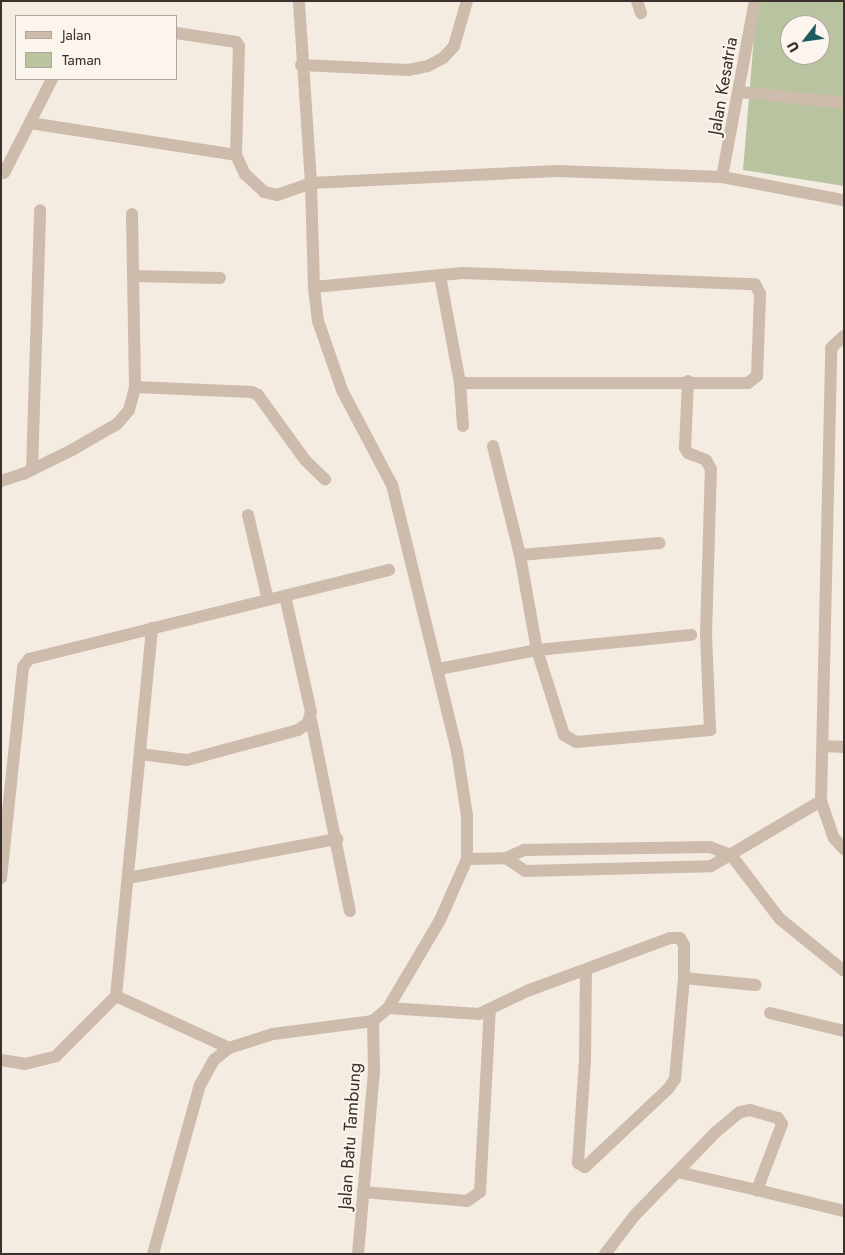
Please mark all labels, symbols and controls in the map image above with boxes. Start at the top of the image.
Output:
legend [15,15,178,80]
north arrow [780,15,830,65]
text: Jalan [62,24,91,46]
street label: Jalan Kesatria [704,35,742,137]
text: U [782,38,804,56]
text: Taman [62,49,101,71]
street label: Jalan Batu Tambung [334,1062,366,1210]

